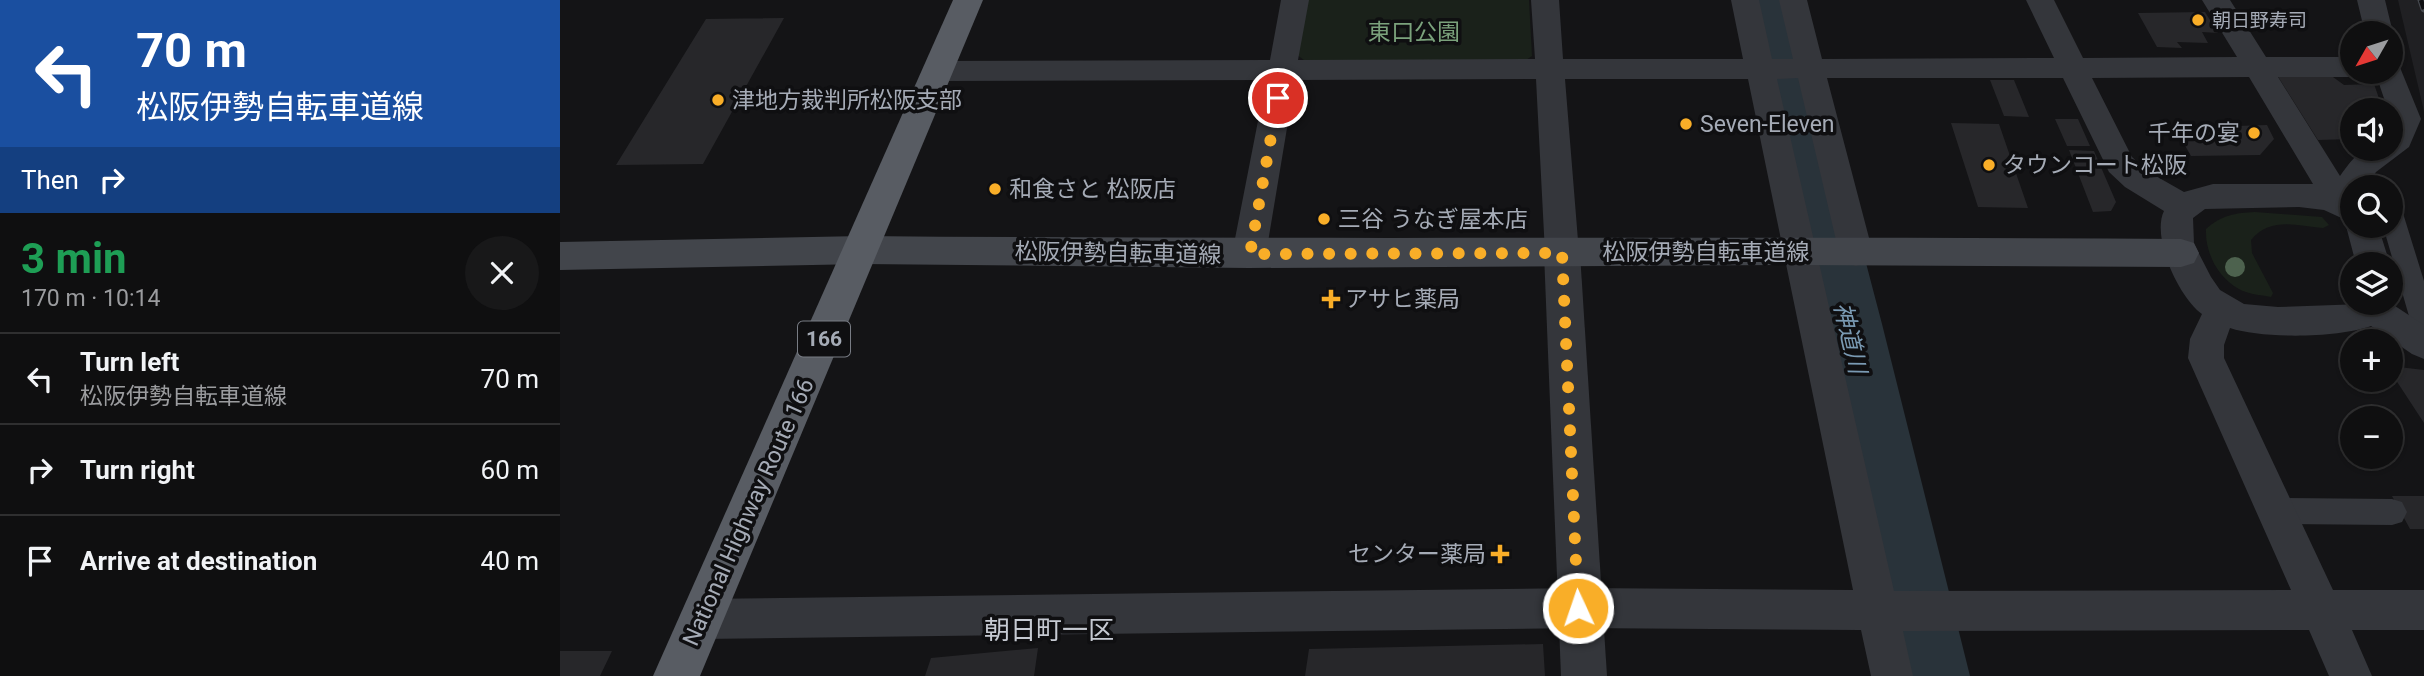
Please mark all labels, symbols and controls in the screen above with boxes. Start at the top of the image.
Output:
place label: 朝日野寿司 [2212,9,2307,32]
marker: 朝日野寿司 [2190,12,2206,28]
park label: 東口公園 [1368,19,1460,46]
north arrow [2340,21,2403,84]
map controls [2340,21,2403,469]
text: 70 m [136,22,247,79]
icon: left [21,28,112,119]
pin [1248,68,1308,128]
icon: arrive [1259,79,1297,117]
place label: 津地方裁判所松阪支部 [732,87,962,114]
text: 松阪伊勢自転車道線 [136,88,424,126]
marker: 津地方裁判所松阪支部 [710,92,726,108]
button: sound [2340,98,2403,161]
place label: Seven-Eleven [1700,111,1835,138]
marker: Seven-Eleven [1678,116,1694,132]
place label: 千年の宴 [2148,120,2240,147]
marker: 千年の宴 [2246,125,2262,141]
place label: タウンコート松阪 [2003,152,2187,179]
marker: タウンコート松阪 [1981,157,1997,173]
icon: right [93,161,131,199]
text: Then [21,165,79,195]
button: search [2340,175,2403,238]
place label: 和食さと 松阪店 [1009,176,1176,203]
marker: 和食さと 松阪店 [987,181,1003,197]
place label: 三谷 うなぎ屋本店 [1338,206,1528,233]
marker: 三谷 うなぎ屋本店 [1316,211,1332,227]
text: 3 min [21,234,127,283]
button: close [465,236,539,310]
street label: 松阪伊勢自転車道線 [1014,238,1222,269]
street label: 松阪伊勢自転車道線 [1603,239,1810,266]
button: layers [2340,252,2403,315]
text: 170 m · 10:14 [21,285,160,312]
place label: アサヒ薬局 [1345,286,1460,313]
marker: アサヒ薬局 [1323,291,1339,307]
water label: 神道川 [1828,300,1872,379]
road number: 166 [798,322,850,356]
button: + [2340,329,2403,392]
text: Turn left [80,347,179,377]
icon: left [21,360,59,398]
text: 70 m [481,364,539,394]
street label: National Highway Route 166 [677,374,820,650]
text: 松阪伊勢自転車道線 [80,383,287,410]
button: − [2340,406,2403,469]
icon: right [21,451,59,489]
text: Turn right [80,455,195,485]
text: 60 m [481,455,539,485]
place label: センター薬局 [1348,541,1486,568]
icon: arrive [21,542,59,580]
text: Arrive at destination [80,546,317,576]
text: 40 m [481,546,539,576]
marker: センター薬局 [1492,546,1508,562]
position arrow [1541,571,1615,645]
district label: 朝日町一区 [984,615,1114,645]

